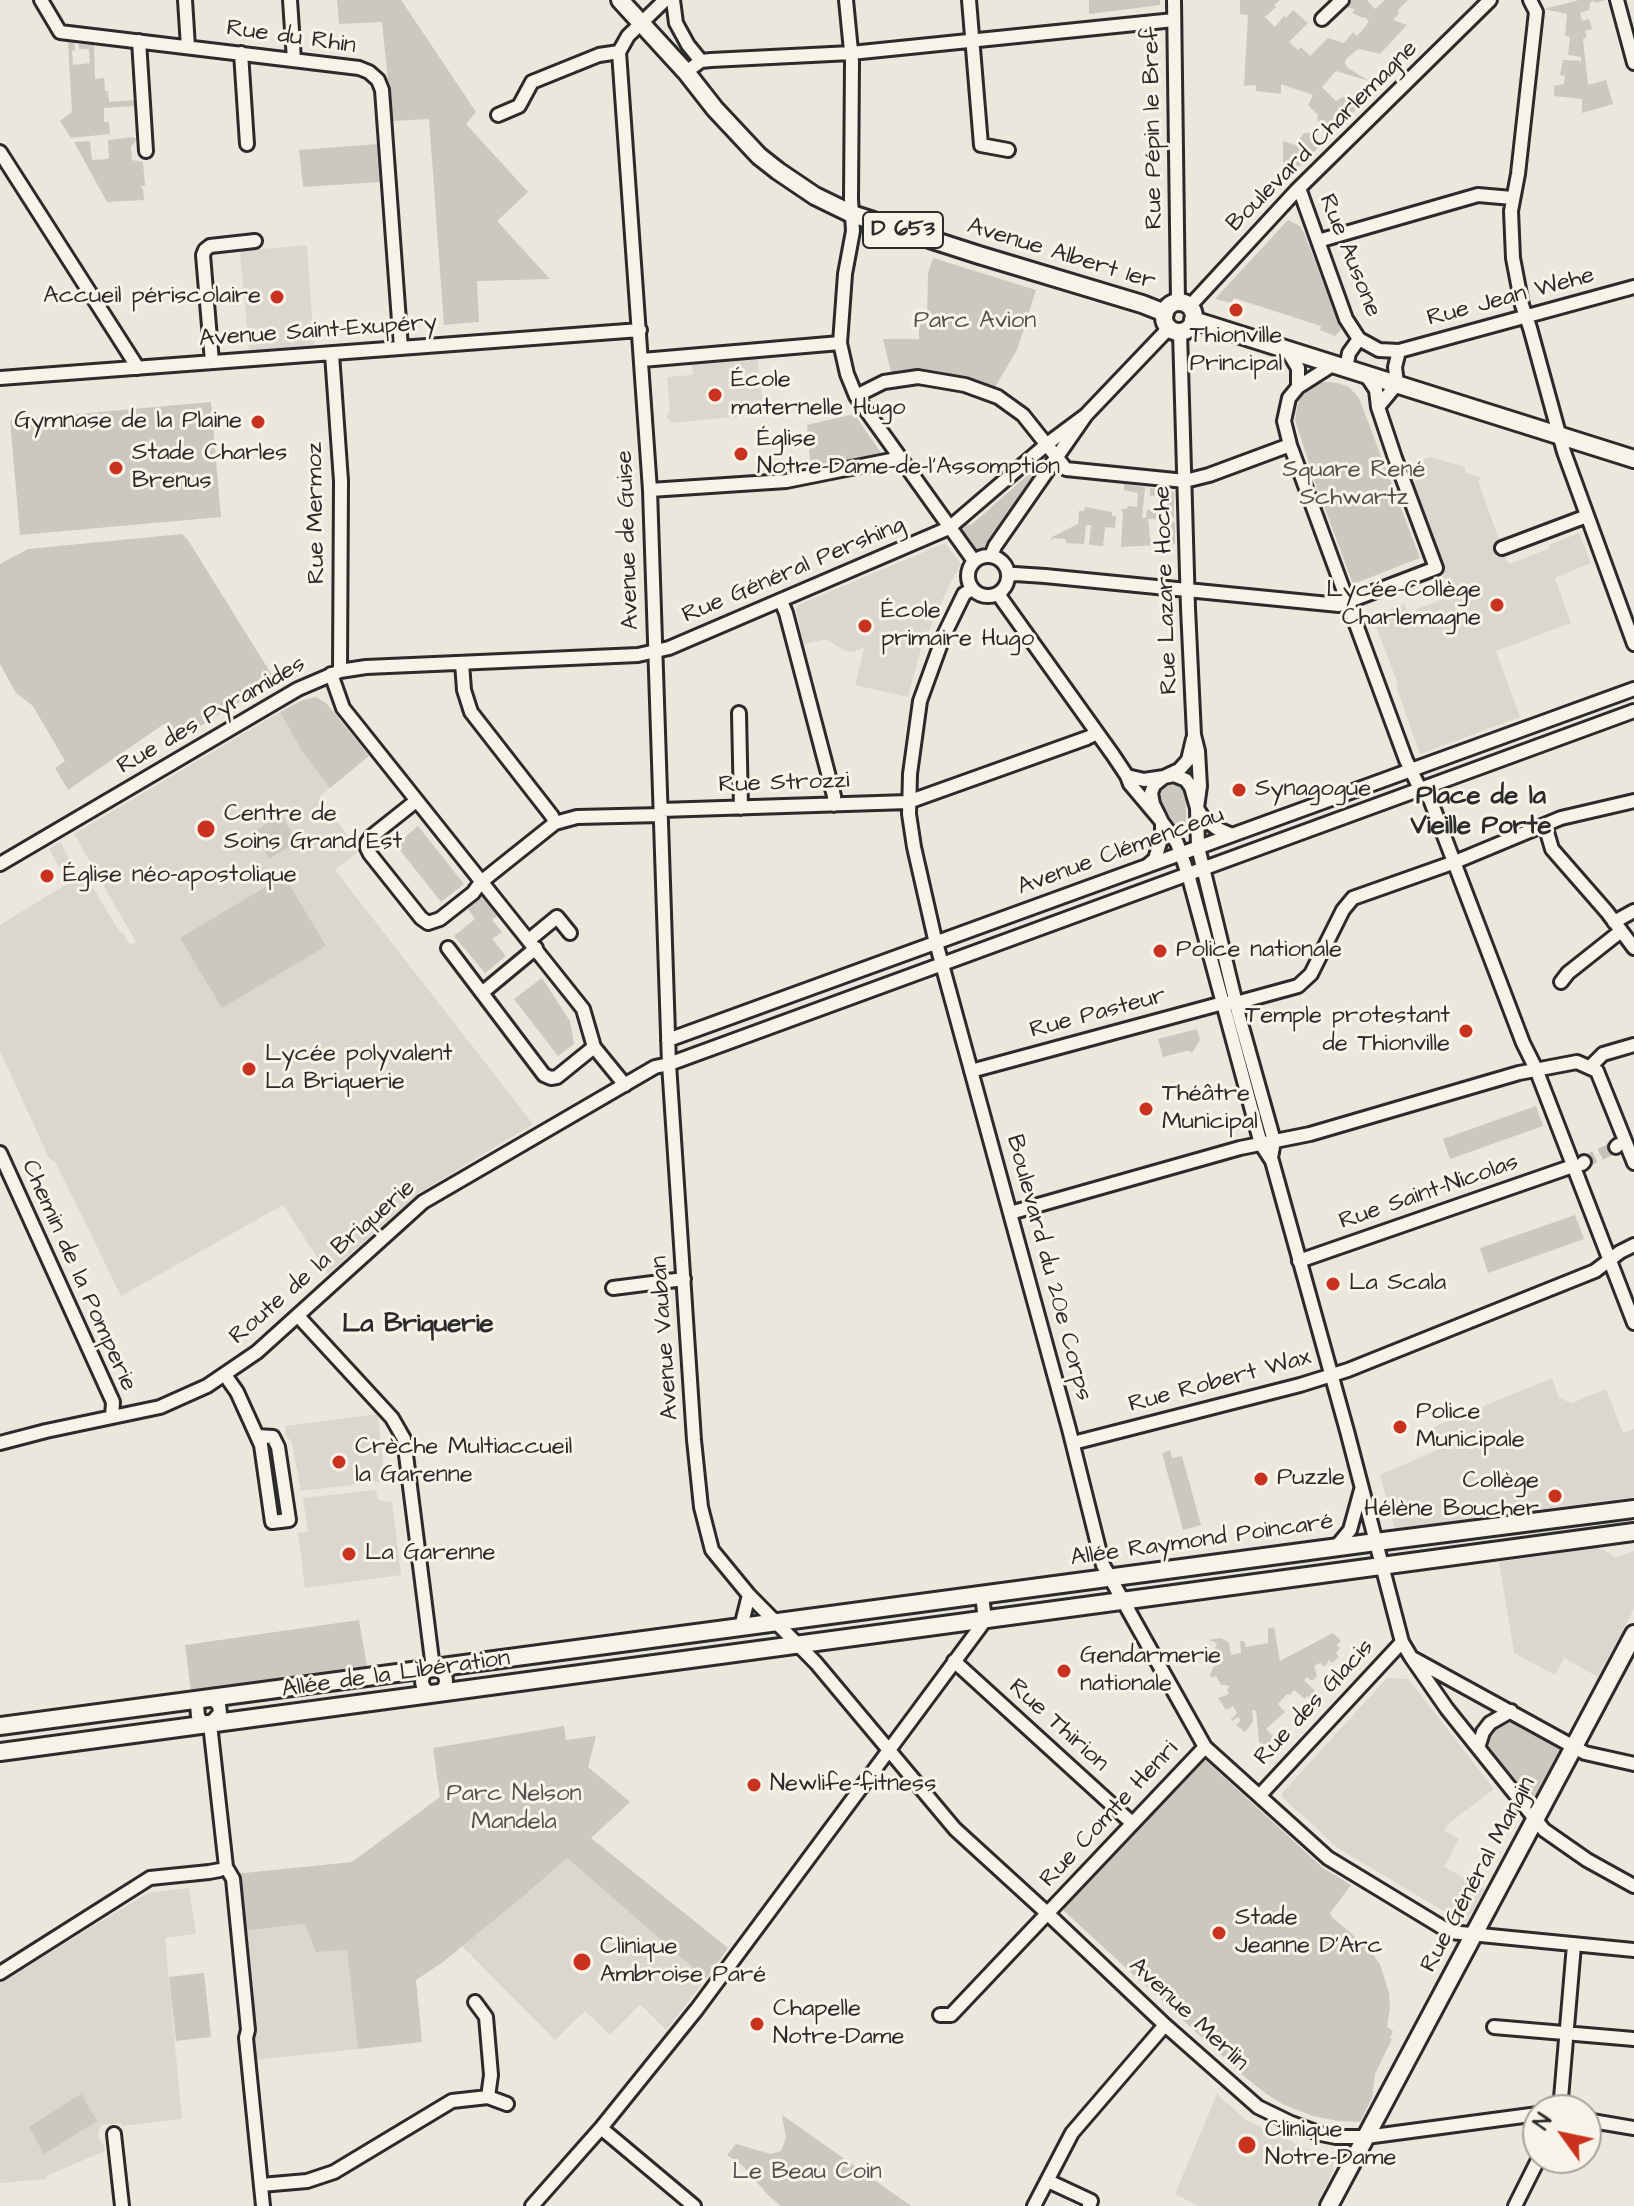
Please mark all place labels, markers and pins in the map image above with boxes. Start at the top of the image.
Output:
place label: Accueil périscolaire [43,283,261,311]
marker: Accueil périscolaire [268,288,286,306]
marker: Thionville Principal [1227,301,1245,319]
place label: Thionville Principal [1190,323,1282,379]
place label: École maternelle Hugo [731,367,906,423]
marker: École maternelle Hugo [706,386,724,404]
place label: Gymnase de la Plaine [14,408,242,436]
marker: Gymnase de la Plaine [249,413,267,431]
place label: Église Notre-Dame-de-l'Assomption [757,426,1060,482]
place label: Stade Charles Brenus [132,440,287,496]
marker: Église Notre-Dame-de-l'Assomption [732,445,750,463]
marker: Stade Charles Brenus [107,459,125,477]
place label: Lycée-Collège Charlemagne [1326,577,1481,633]
marker: Lycée-Collège Charlemagne [1488,596,1506,614]
place label: École primaire Hugo [881,598,1034,654]
marker: École primaire Hugo [856,617,874,635]
place label: Synagogue [1255,776,1371,804]
marker: Synagogue [1230,781,1248,799]
place label: Centre de Soins Grand Est [224,801,402,857]
marker: Centre de Soins Grand Est [195,818,217,840]
place label: Église néo-apostolique [63,862,297,890]
marker: Église néo-apostolique [38,867,56,885]
place label: Police nationale [1176,937,1342,965]
marker: Police nationale [1151,942,1169,960]
place label: Temple protestant de Thionville [1245,1003,1450,1059]
marker: Temple protestant de Thionville [1457,1022,1475,1040]
place label: Lycée polyvalent La Briquerie [265,1041,452,1097]
marker: Lycée polyvalent La Briquerie [240,1060,258,1078]
place label: Théâtre Municipal [1162,1081,1258,1137]
marker: Théâtre Municipal [1137,1100,1155,1118]
place label: La Scala [1349,1270,1446,1298]
marker: La Scala [1324,1275,1342,1293]
place label: Police Municipale [1416,1399,1525,1455]
marker: Police Municipale [1391,1418,1409,1436]
place label: Crèche Multiaccueil la Garenne [355,1434,572,1490]
marker: Crèche Multiaccueil la Garenne [330,1453,348,1471]
place label: Puzzle [1277,1465,1345,1493]
place label: Collège Hélène Boucher [1364,1468,1539,1524]
marker: Puzzle [1252,1470,1270,1488]
marker: Collège Hélène Boucher [1546,1487,1564,1505]
place label: La Garenne [365,1540,495,1568]
marker: La Garenne [340,1545,358,1563]
place label: Gendarmerie nationale [1080,1643,1221,1699]
marker: Gendarmerie nationale [1055,1662,1073,1680]
place label: Newlife-fitness [770,1771,936,1799]
marker: Newlife-fitness [745,1776,763,1794]
place label: Stade Jeanne D'Arc [1235,1905,1383,1961]
marker: Stade Jeanne D'Arc [1210,1924,1228,1942]
place label: Clinique Ambroise Paré [600,1934,766,1990]
marker: Clinique Ambroise Paré [571,1951,593,1973]
place label: Chapelle Notre-Dame [773,1996,904,2052]
marker: Chapelle Notre-Dame [748,2015,766,2033]
place label: Clinique Notre-Dame [1265,2117,1396,2173]
marker: Clinique Notre-Dame [1236,2134,1258,2156]

